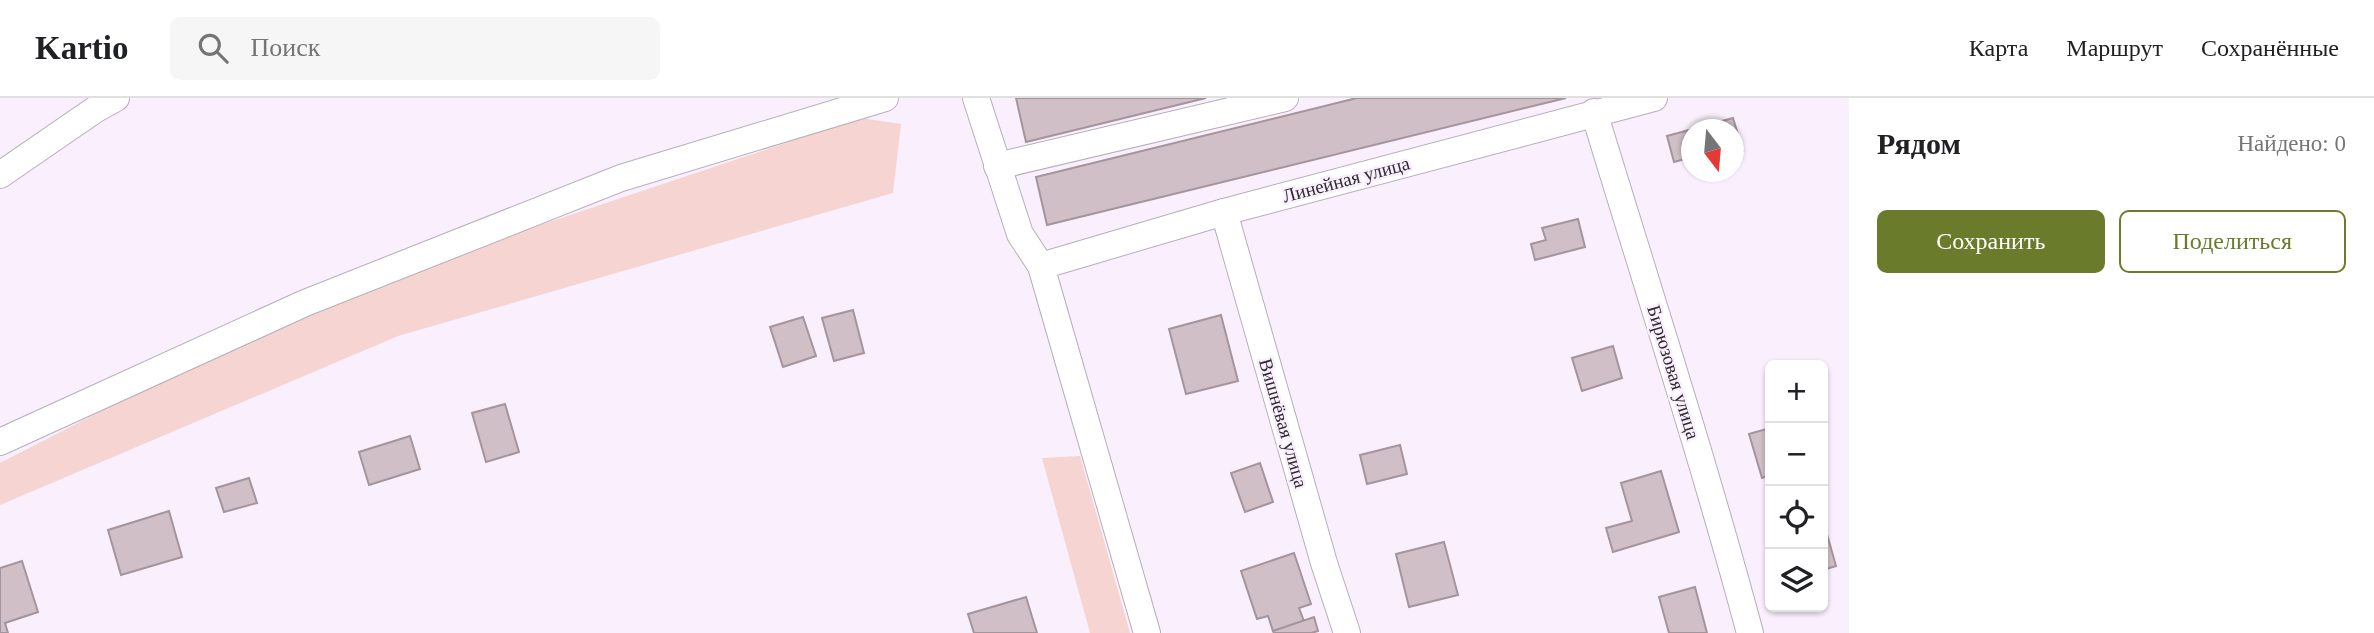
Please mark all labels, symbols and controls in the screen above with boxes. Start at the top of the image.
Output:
search box [170,17,660,80]
icon: search [194,29,232,67]
text: Kartio [35,30,128,66]
text: Поиск [250,33,320,62]
text: Карта [1969,35,2028,61]
text: Маршрут [2066,35,2163,61]
text: Сохранённые [2201,35,2339,61]
north arrow [1681,119,1744,182]
text: Рядом [1877,127,1961,160]
text: Найдено: 0 [2238,131,2346,156]
street label: Линейная улица [1280,152,1413,207]
button: Сохранить [1877,210,2105,273]
button: Поделиться [2119,210,2346,273]
street label: Бирюзовая улица [1643,303,1704,442]
street label: Вишнёвая улица [1255,356,1312,491]
map controls [1765,360,1828,612]
button: + [1765,360,1828,423]
button: − [1765,423,1828,486]
button: locate [1765,486,1828,549]
button: layers [1765,549,1828,612]

